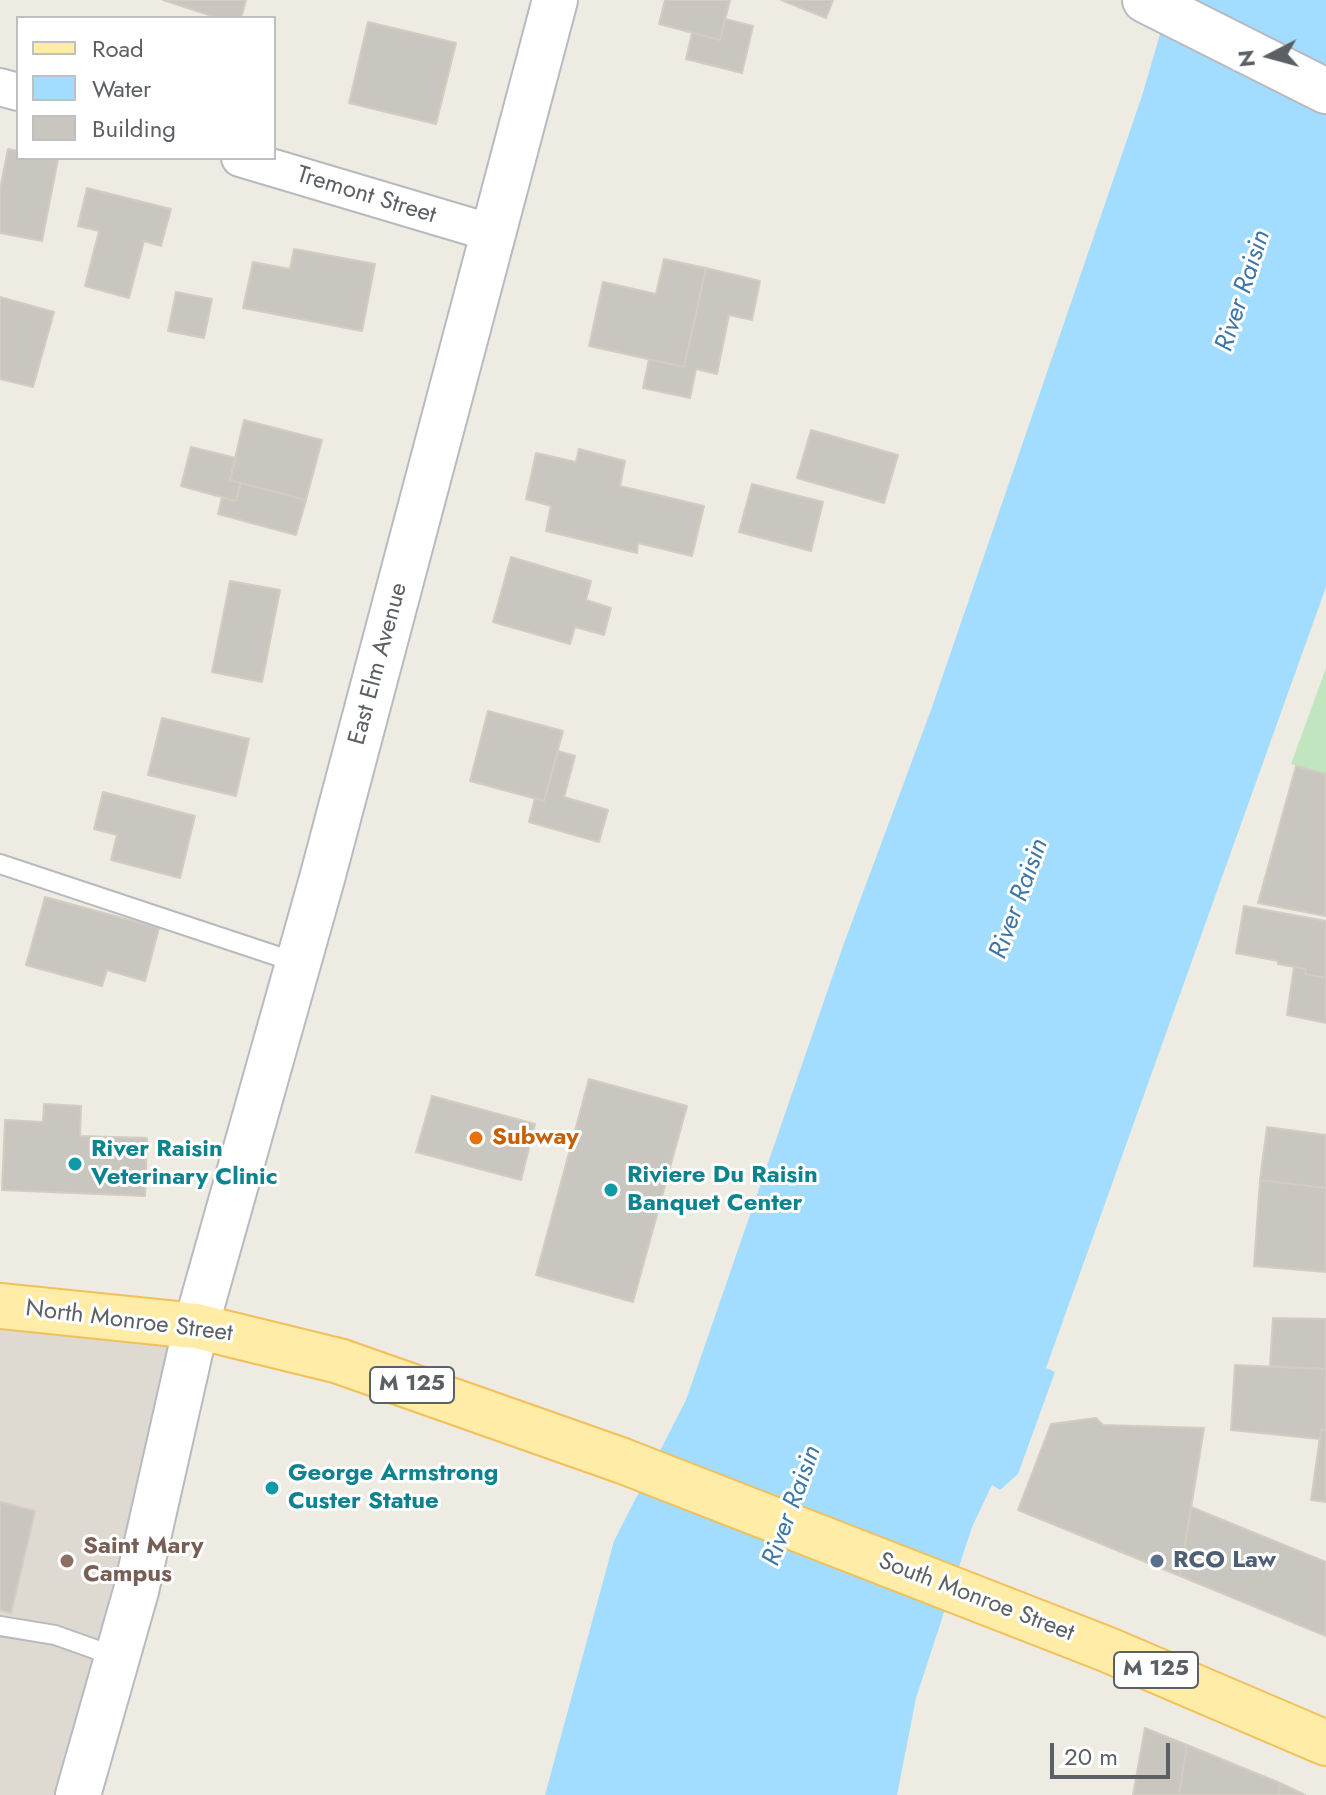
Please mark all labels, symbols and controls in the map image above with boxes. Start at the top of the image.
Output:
legend [16,16,276,160]
north arrow [1230,16,1310,96]
text: Road [92,31,144,66]
text: N [1229,48,1263,69]
text: Water [92,71,151,106]
text: Building [92,111,176,146]
street label: Tremont Street [293,161,439,231]
water label: River Raisin [1210,226,1278,356]
street label: East Elm Avenue [344,580,414,748]
water label: River Raisin [984,835,1056,963]
place label: Subway [492,1124,579,1152]
marker: Subway [467,1129,485,1147]
place label: River Raisin Veterinary Clinic [91,1136,278,1192]
marker: River Raisin Veterinary Clinic [66,1155,84,1173]
place label: Riviere Du Raisin Banquet Center [627,1162,818,1218]
marker: Riviere Du Raisin Banquet Center [602,1181,620,1199]
street label: North Monroe Street [24,1295,234,1349]
road number: M 125 [370,1367,454,1403]
water label: River Raisin [757,1442,829,1570]
place label: George Armstrong Custer Statue [288,1460,498,1516]
marker: George Armstrong Custer Statue [263,1479,281,1497]
place label: Saint Mary Campus [83,1533,204,1589]
street label: South Monroe Street [874,1547,1078,1649]
place label: RCO Law [1173,1547,1276,1575]
marker: Saint Mary Campus [58,1552,76,1570]
marker: RCO Law [1148,1552,1166,1570]
road number: M 125 [1114,1652,1198,1688]
scale bar [1054,1727,1174,1777]
text: 20 m [1064,1739,1118,1774]

